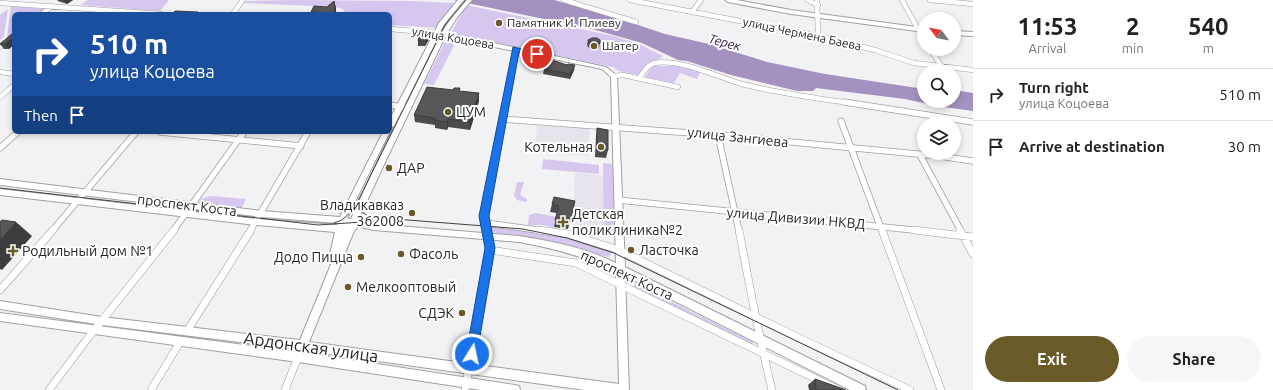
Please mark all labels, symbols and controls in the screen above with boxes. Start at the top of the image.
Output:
north arrow [917,12,961,56]
map controls [917,12,961,160]
text: 11:53 [1017,13,1077,40]
text: 2 [1126,13,1139,40]
text: 540 [1188,13,1229,40]
street label: улица Чермена Баева [742,15,863,52]
place label: Памятник И. Плиеву [507,16,621,29]
marker: Памятник И. Плиеву [494,18,504,28]
street label: улица Коцоева [411,24,495,51]
icon: right [24,28,76,80]
text: 510 m [90,28,168,59]
water label: Терек [707,31,743,53]
pin [520,37,554,71]
place label: Шатер [602,39,639,52]
marker: Шатер [589,41,599,51]
text: Arrival [1028,41,1066,55]
text: min [1122,41,1144,55]
text: m [1203,41,1214,55]
icon: arrive [526,43,548,65]
text: улица Коцоева [90,61,215,81]
button: search [917,64,961,108]
text: Turn right [1019,79,1089,96]
icon: right [985,84,1007,106]
text: 510 m [1219,86,1261,103]
text: улица Коцоева [1019,96,1109,110]
icon: arrive [66,104,88,126]
place label: ЦУМ [456,104,486,120]
text: Then [24,107,58,124]
marker: ЦУМ [443,107,453,117]
button: layers [917,116,961,160]
street label: улица Зангиева [687,124,789,150]
icon: arrive [985,136,1007,158]
text: Arrive at destination [1019,138,1165,155]
text: 30 m [1228,138,1261,155]
place label: Котельная [524,139,593,155]
marker: Котельная [596,142,606,152]
place label: ДАР [397,160,425,176]
marker: ДАР [384,163,394,173]
street label: проспект Коста [136,191,238,219]
place label: Владикавказ 362008 [320,197,404,229]
street label: улица Дивизии НКВД [726,204,866,232]
place label: Детская поликлиника№2 [572,206,683,238]
marker: Владикавказ 362008 [407,208,417,218]
marker: Детская поликлиника№2 [557,216,569,228]
place label: Ласточка [639,242,699,258]
place label: Родильный дом №1 [22,243,154,259]
marker: Родильный дом №1 [7,245,19,257]
marker: Ласточка [626,245,636,255]
place label: Фасоль [409,246,458,262]
street label: проспект Коста [578,247,676,303]
place label: Додо Пицца [274,249,353,265]
marker: Фасоль [396,249,406,259]
marker: Додо Пицца [356,252,366,262]
place label: Мелкооптовый [356,279,456,295]
marker: Мелкооптовый [343,282,353,292]
place label: СДЭК [418,305,454,321]
marker: СДЭК [457,308,467,318]
street label: Ардонская улица [243,328,380,365]
position arrow [451,333,493,375]
button: Exit [985,336,1119,382]
button: Share [1127,336,1261,382]

